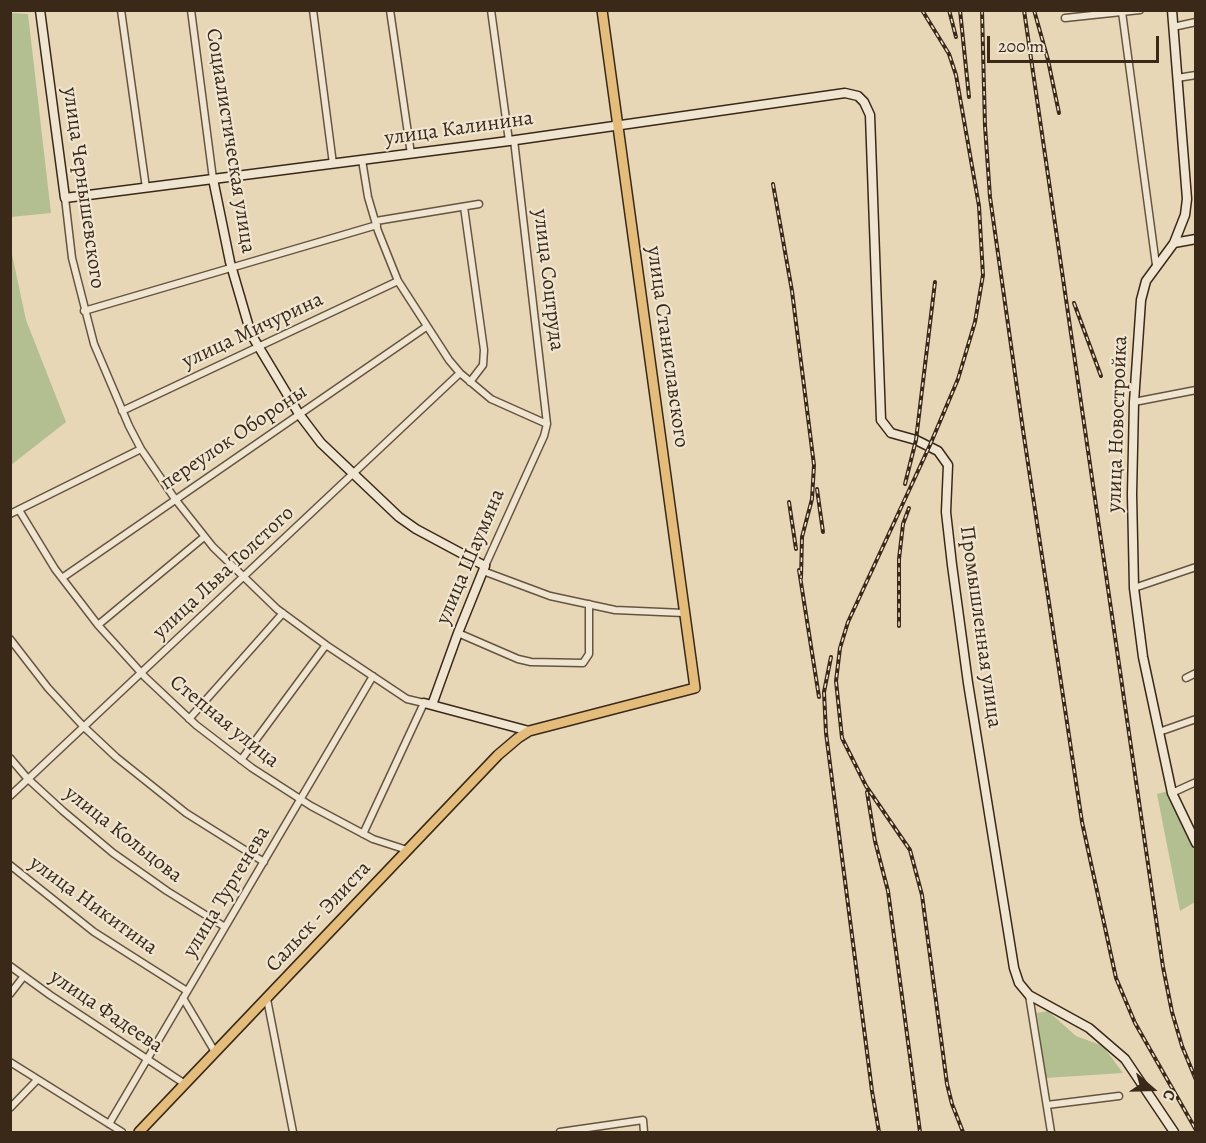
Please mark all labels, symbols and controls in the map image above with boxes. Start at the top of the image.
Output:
scale bar [990,24,1162,62]
street label: Социалистическая улица [200,27,260,255]
text: 200 m [998,34,1044,58]
street label: улица Чернышевского [56,86,110,290]
street label: улица Калинина [383,106,535,152]
street label: улица Соцтруда [527,208,569,352]
street label: улица Станиславского [640,245,694,449]
street label: улица Мичурина [179,287,327,375]
street label: улица Новостройка [1102,335,1134,513]
street label: переулок Обороны [156,380,312,496]
street label: улица Шаумяна [431,486,511,628]
street label: улица Льва Толстого [148,501,300,645]
street label: Промышленная улица [953,524,1007,730]
street label: Степная улица [164,670,284,774]
street label: улица Кольцова [59,781,187,889]
street label: улица Тургенева [178,822,276,962]
street label: улица Никитина [24,851,162,961]
street label: Сальск - Элиста [261,856,377,978]
street label: улица Фадеева [45,965,167,1059]
north arrow [1122,1059,1182,1119]
text: С [1157,1087,1181,1104]

